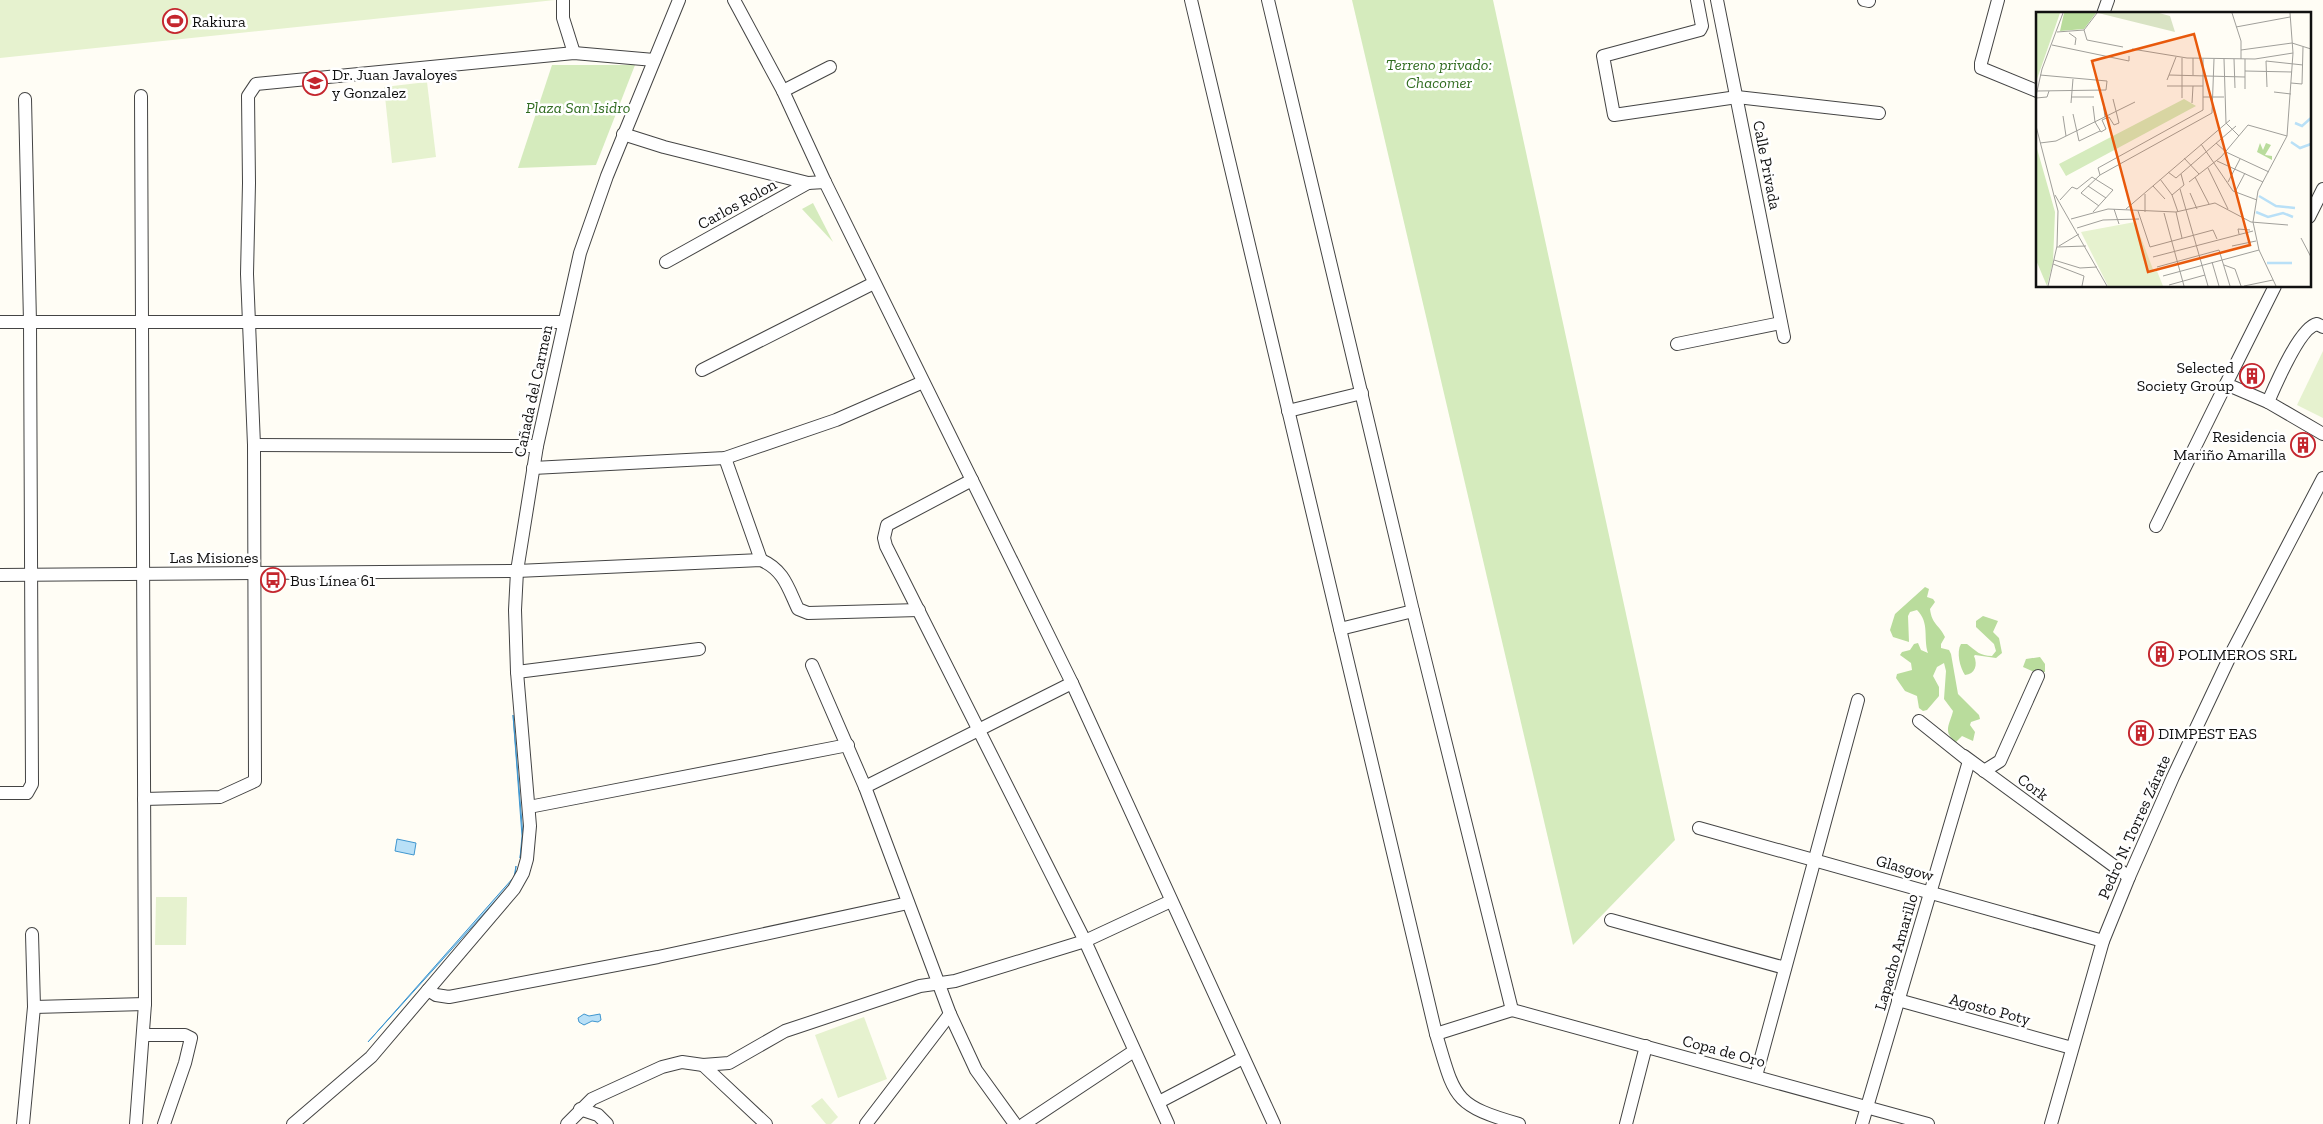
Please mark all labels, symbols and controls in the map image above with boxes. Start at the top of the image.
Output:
sports icon: Rakiura [162,8,188,34]
place label: Rakiura [192,12,246,31]
inset map [2036,12,2310,288]
park label: Terreno privado: Chacomer [1386,55,1492,92]
place label: Dr. Juan Javaloyes y Gonzalez [332,65,457,102]
school or university icon: Dr. Juan Javaloyes y Gonzalez [302,70,328,96]
park label: Plaza San Isidro [526,98,630,117]
street label: Calle Privada [1749,119,1785,211]
street label: Carlos Rolon [694,174,781,233]
street label: Cañada del Carmen [510,322,556,459]
place label: Selected Society Group [2137,358,2234,395]
building icon: Selected Society Group [2239,363,2265,389]
place label: Residencia Mariño Amarilla [2173,427,2286,464]
building icon: Residencia Mariño Amarilla [2290,432,2316,458]
street label: Las Misiones [169,548,259,567]
bus stop icon: Bus Línea 61 [260,567,286,593]
place label: Bus Línea 61 [290,571,375,590]
building icon: POLIMEROS SRL [2148,641,2174,667]
place label: POLIMEROS SRL [2178,645,2297,664]
building icon: DIMPEST EAS [2128,720,2154,746]
place label: DIMPEST EAS [2158,724,2257,743]
street label: Pedro N. Torres Zárate [2094,752,2174,902]
street label: Cork [2014,769,2053,805]
street label: Glasgow [1874,851,1937,885]
street label: Lapacho Amarillo [1870,891,1922,1013]
street label: Agosto Poty [1947,989,2033,1029]
street label: Copa de Oro [1680,1031,1768,1071]

